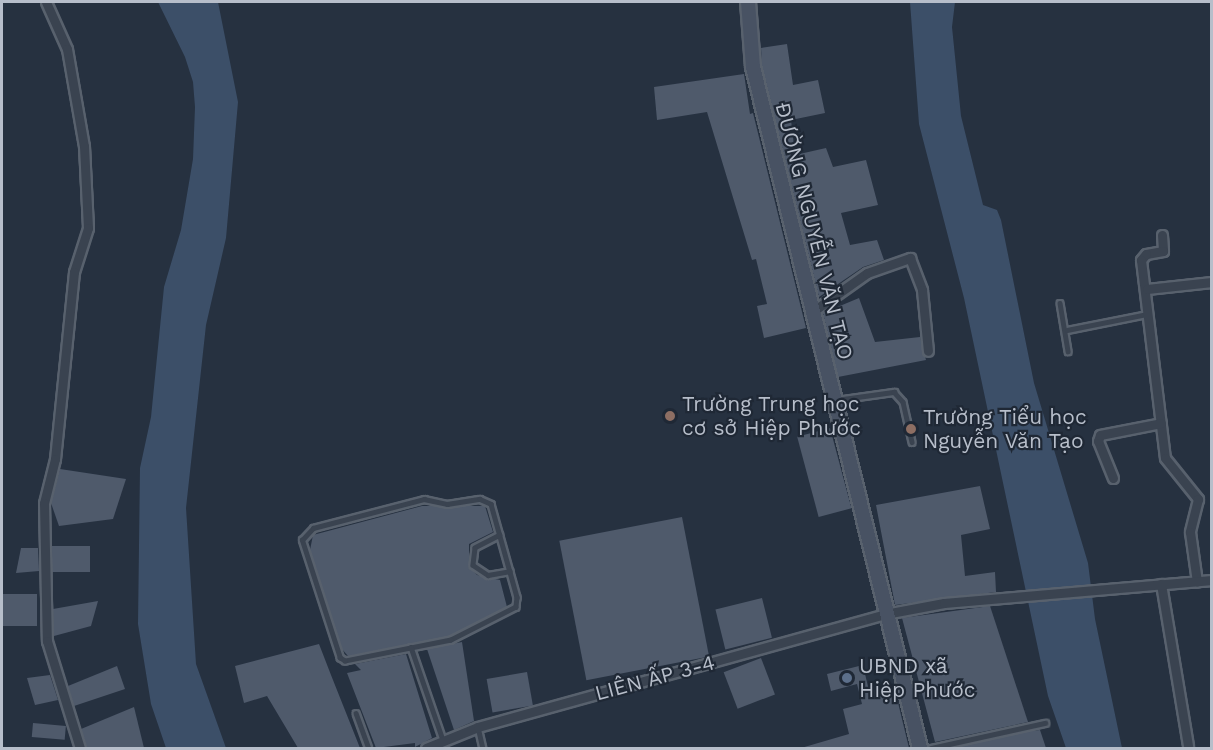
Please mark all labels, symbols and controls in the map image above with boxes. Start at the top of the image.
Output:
street label: ĐƯỜNG NGUYỄN VĂN TẠO [770,99,858,363]
place label: Trường Trung học cơ sở Hiệp Phước [682,391,861,441]
place label: Trường Tiểu học Nguyễn Văn Tạo [923,404,1087,454]
marker: Trường Trung học cơ sở Hiệp Phước [663,409,677,423]
marker: Trường Tiểu học Nguyễn Văn Tạo [904,422,918,436]
street label: LIÊN ẤP 3-4 [592,650,718,706]
place label: UBND xã Hiệp Phước [859,653,976,703]
marker: UBND xã Hiệp Phước [840,671,854,685]

